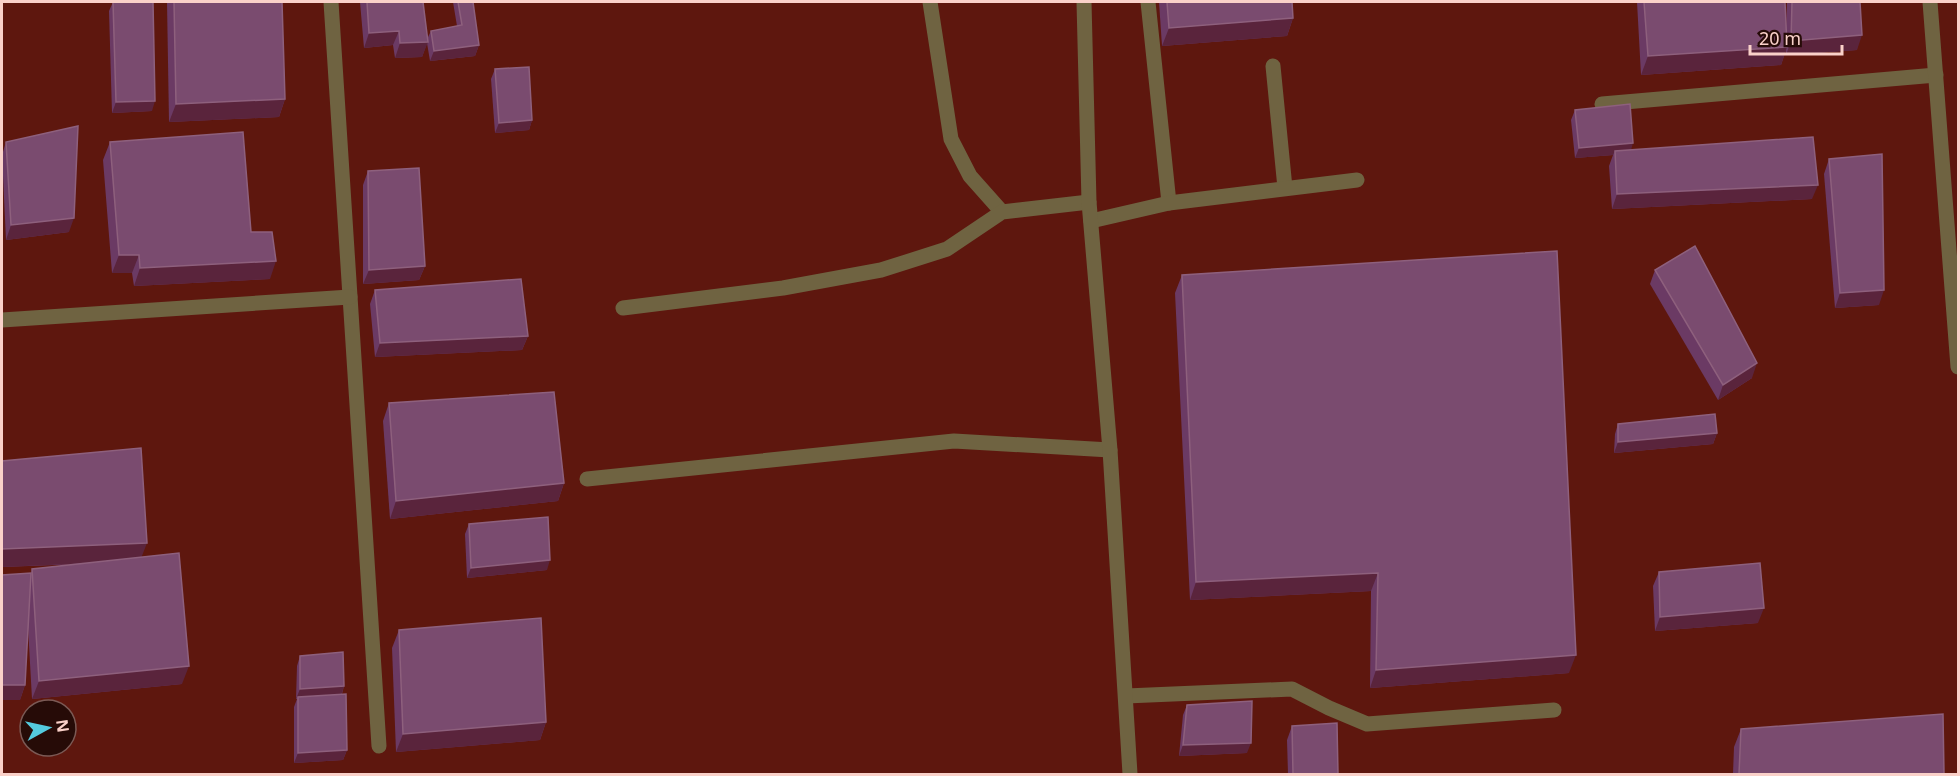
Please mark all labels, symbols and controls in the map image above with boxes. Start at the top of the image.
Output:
scale bar [1750,18,1842,56]
text: 20 m [1759,26,1801,50]
north arrow [18,698,78,758]
text: N [51,718,75,734]

